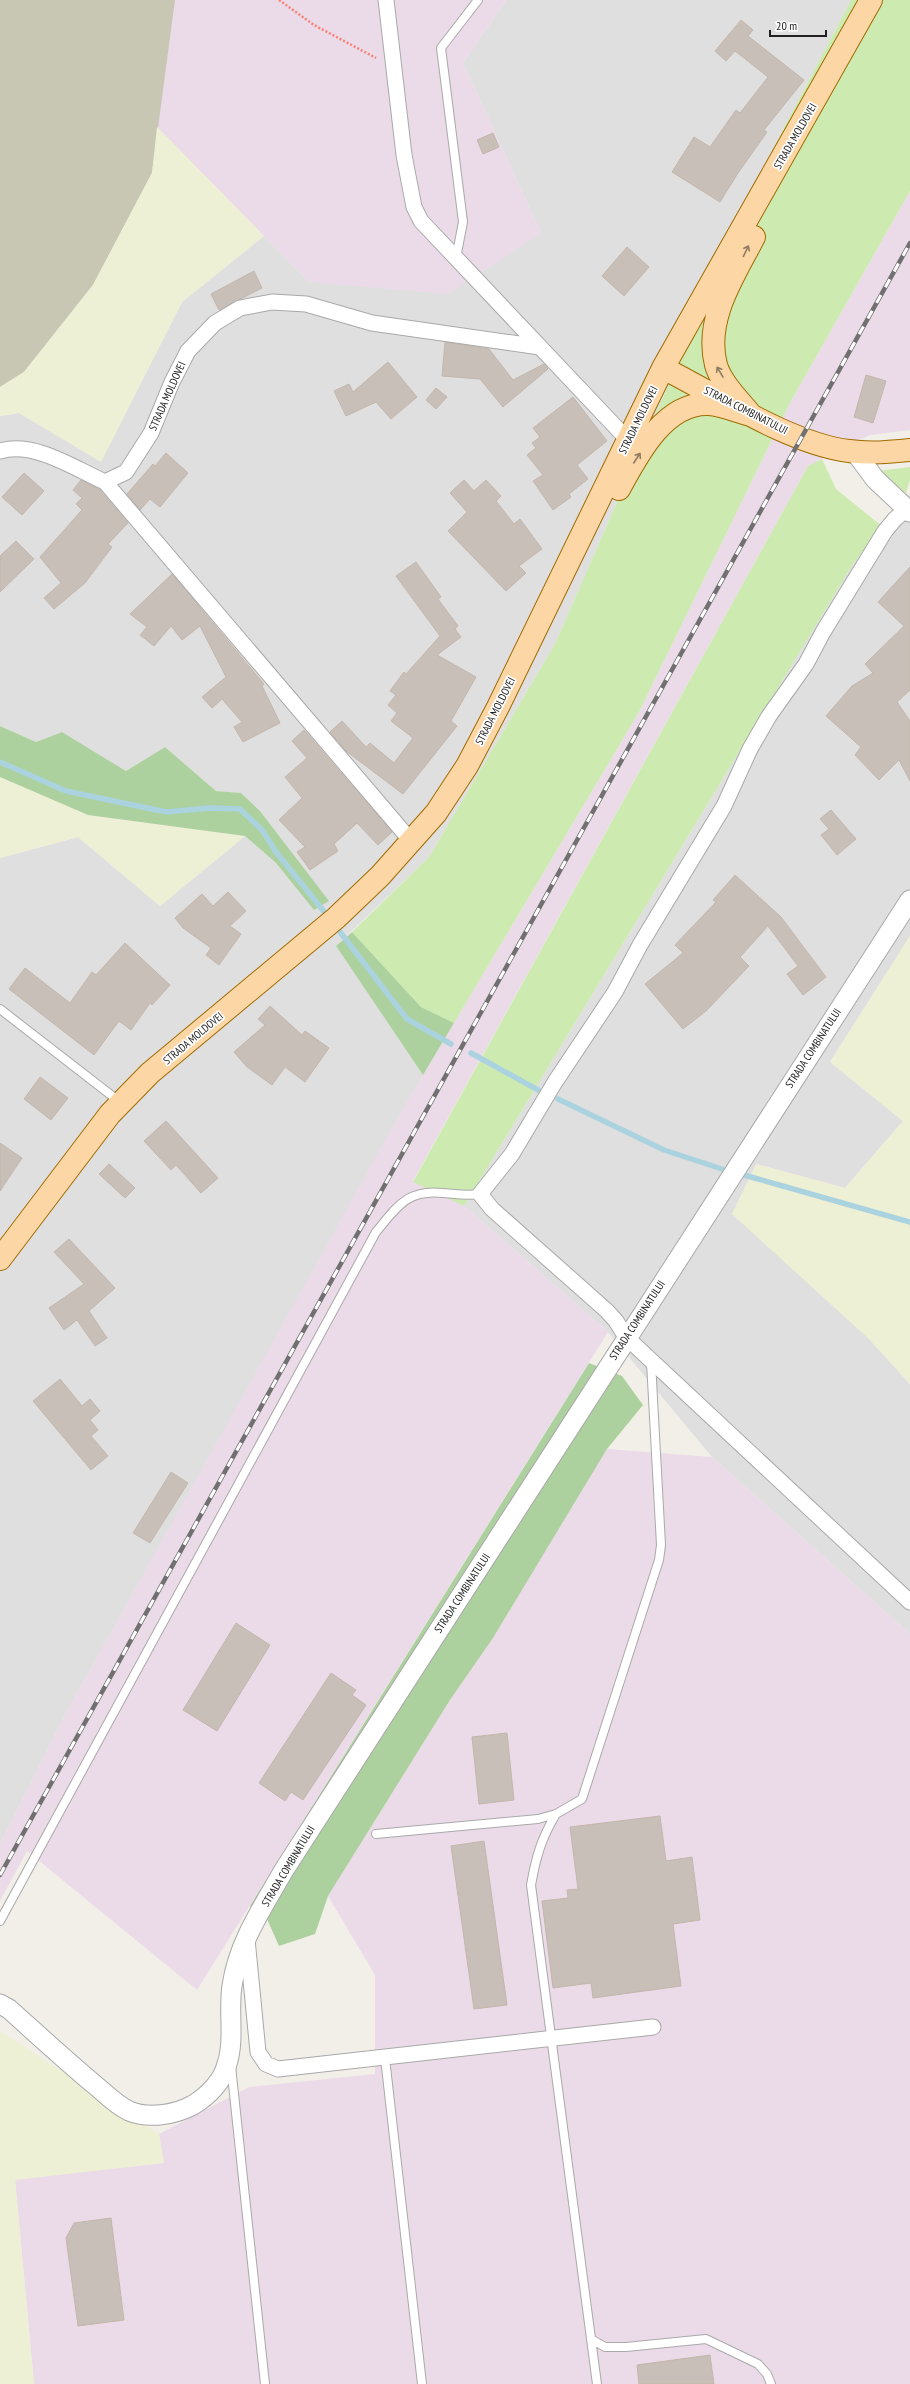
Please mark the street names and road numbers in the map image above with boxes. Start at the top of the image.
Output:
street label: STRADA MOLDOVEI [770,100,820,172]
street label: STRADA MOLDOVEI [146,359,188,433]
street label: STRADA COMBINATULUI [702,383,790,437]
street label: STRADA MOLDOVEI [615,384,661,456]
street label: STRADA MOLDOVEI [472,675,518,747]
street label: STRADA COMBINATULUI [782,1006,844,1090]
street label: STRADA MOLDOVEI [160,1009,226,1067]
street label: STRADA COMBINATULUI [606,1278,668,1362]
street label: STRADA COMBINATULUI [431,1551,493,1635]
street label: STRADA COMBINATULUI [258,1823,318,1909]

